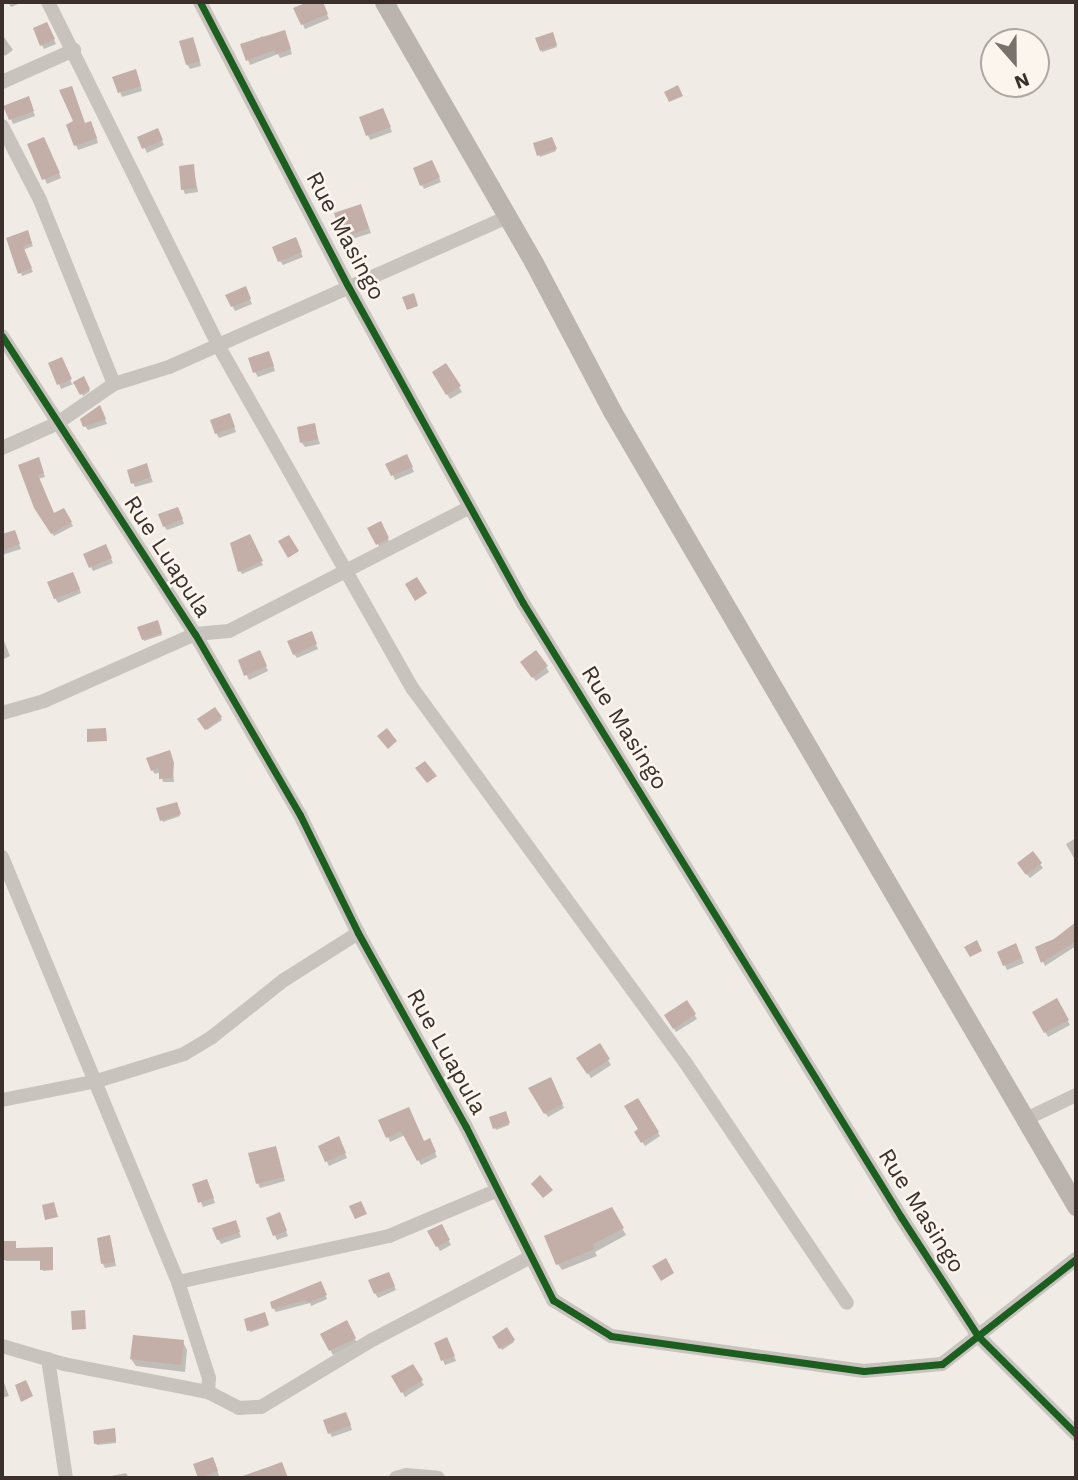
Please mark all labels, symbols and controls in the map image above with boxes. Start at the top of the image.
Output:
north arrow [980,28,1050,98]
text: N [1011,68,1033,94]
street label: Rue Masingo [300,167,390,305]
street label: Rue Luapula [117,491,217,623]
street label: Rue Masingo [575,661,673,795]
street label: Rue Luapula [400,984,492,1120]
street label: Rue Masingo [872,1144,970,1278]

